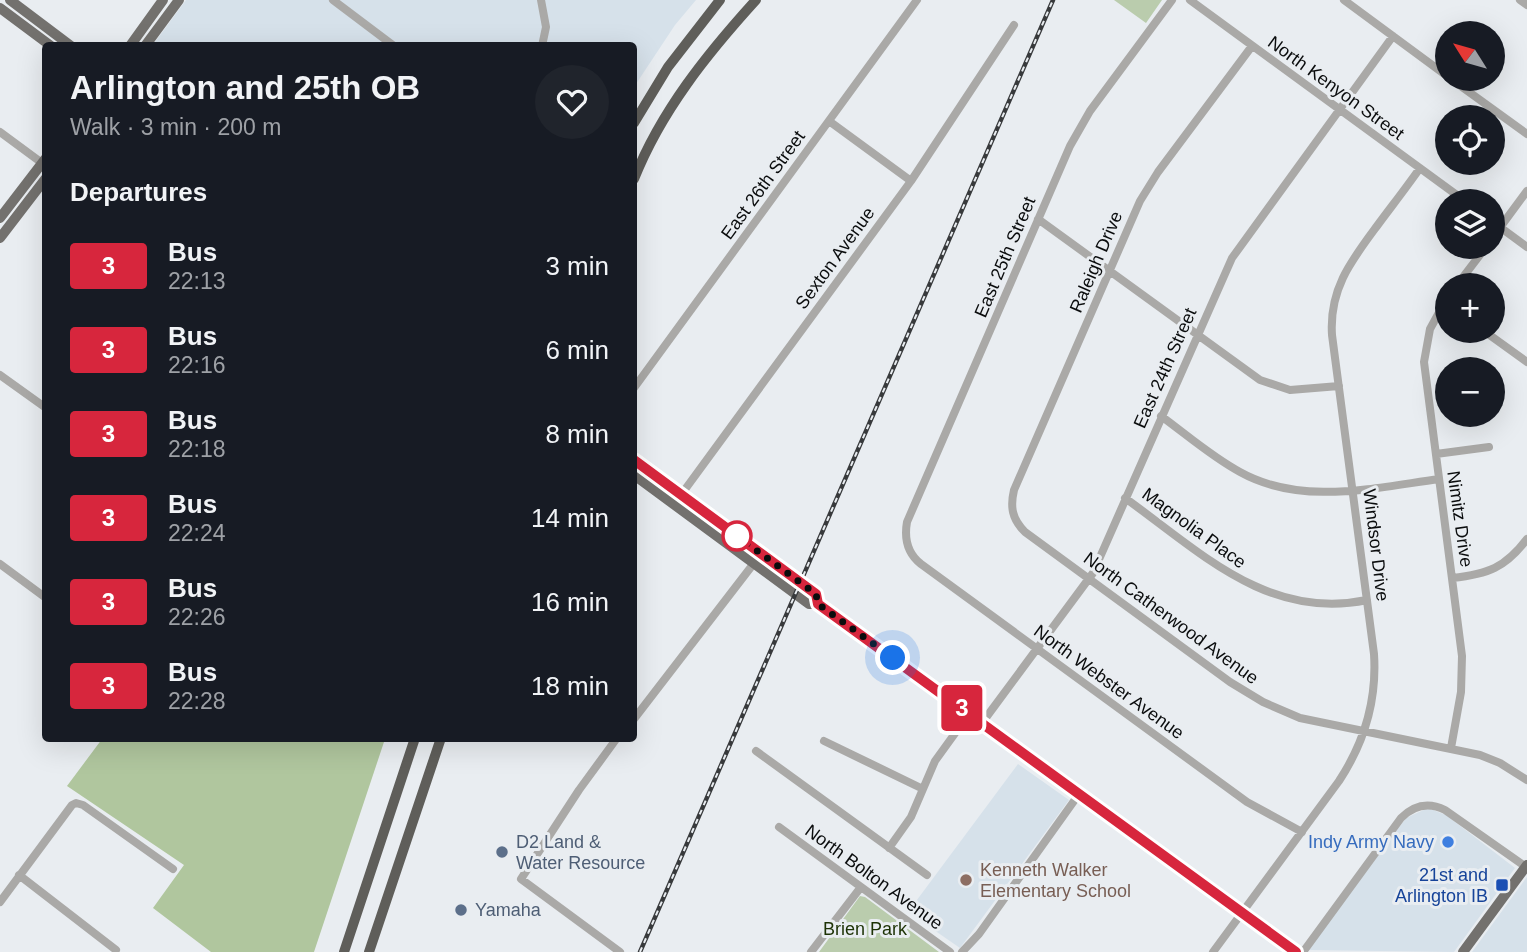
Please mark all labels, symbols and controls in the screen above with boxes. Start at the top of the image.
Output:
north arrow [1435,21,1505,91]
map controls [1435,21,1505,427]
street label: North Kenyon Street [1264,32,1408,144]
button: heart [535,65,609,139]
text: Arlington and 25th OB [70,69,420,106]
button: locate [1435,105,1505,175]
text: Walk · 3 min · 200 m [70,114,281,140]
street label: East 26th Street [717,127,809,243]
text: Departures [70,177,207,207]
button: layers [1435,189,1505,259]
street label: East 25th Street [971,194,1039,320]
street label: Sexton Avenue [791,203,879,313]
street label: Raleigh Drive [1066,208,1126,316]
text: Bus [168,237,217,267]
text: 3 min [545,251,609,281]
text: 3 [102,252,115,279]
text: 22:13 [168,268,226,294]
button: + [1435,273,1505,343]
street label: East 24th Street [1130,305,1200,431]
text: Bus [168,321,217,351]
text: 6 min [545,335,609,365]
text: 3 [102,336,115,363]
text: 22:16 [168,352,226,378]
button: − [1435,357,1505,427]
text: Bus [168,405,217,435]
text: 8 min [545,419,609,449]
text: 3 [102,420,115,447]
text: 22:18 [168,436,226,462]
street label: Nimitz Drive [1443,470,1477,568]
street label: Magnolia Place [1138,484,1250,572]
street label: Windsor Drive [1359,488,1393,602]
text: Bus [168,489,217,519]
text: 14 min [531,503,609,533]
text: 3 [102,504,115,531]
text: 22:24 [168,520,226,546]
unlabelled marker [722,521,752,551]
street label: North Catherwood Avenue [1080,548,1262,688]
text: Bus [168,573,217,603]
text: 16 min [531,587,609,617]
text: 3 [102,588,115,615]
text: 22:26 [168,604,226,630]
street label: North Webster Avenue [1030,621,1188,743]
your location [875,640,910,675]
text: Bus [168,657,217,687]
text: 18 min [531,671,609,701]
text: 3 [102,672,115,699]
line badge: 3 [939,685,985,731]
text: 22:28 [168,688,226,714]
text: 3 [955,694,969,721]
street label: North Bolton Avenue [801,820,947,934]
place label: D2 Land & Water Resource [516,832,645,873]
place label: Indy Army Navy [1308,832,1434,852]
marker: Indy Army Navy [1440,834,1456,850]
marker: D2 Land & Water Resource [494,844,510,860]
place label: Kenneth Walker Elementary School [980,860,1131,901]
place label: 21st and Arlington IB [1395,865,1488,906]
marker: Kenneth Walker Elementary School [958,872,974,888]
marker: 21st and Arlington IB [1494,877,1510,893]
place label: Yamaha [475,900,542,920]
marker: Yamaha [453,902,469,918]
park label: Brien Park [823,919,908,939]

